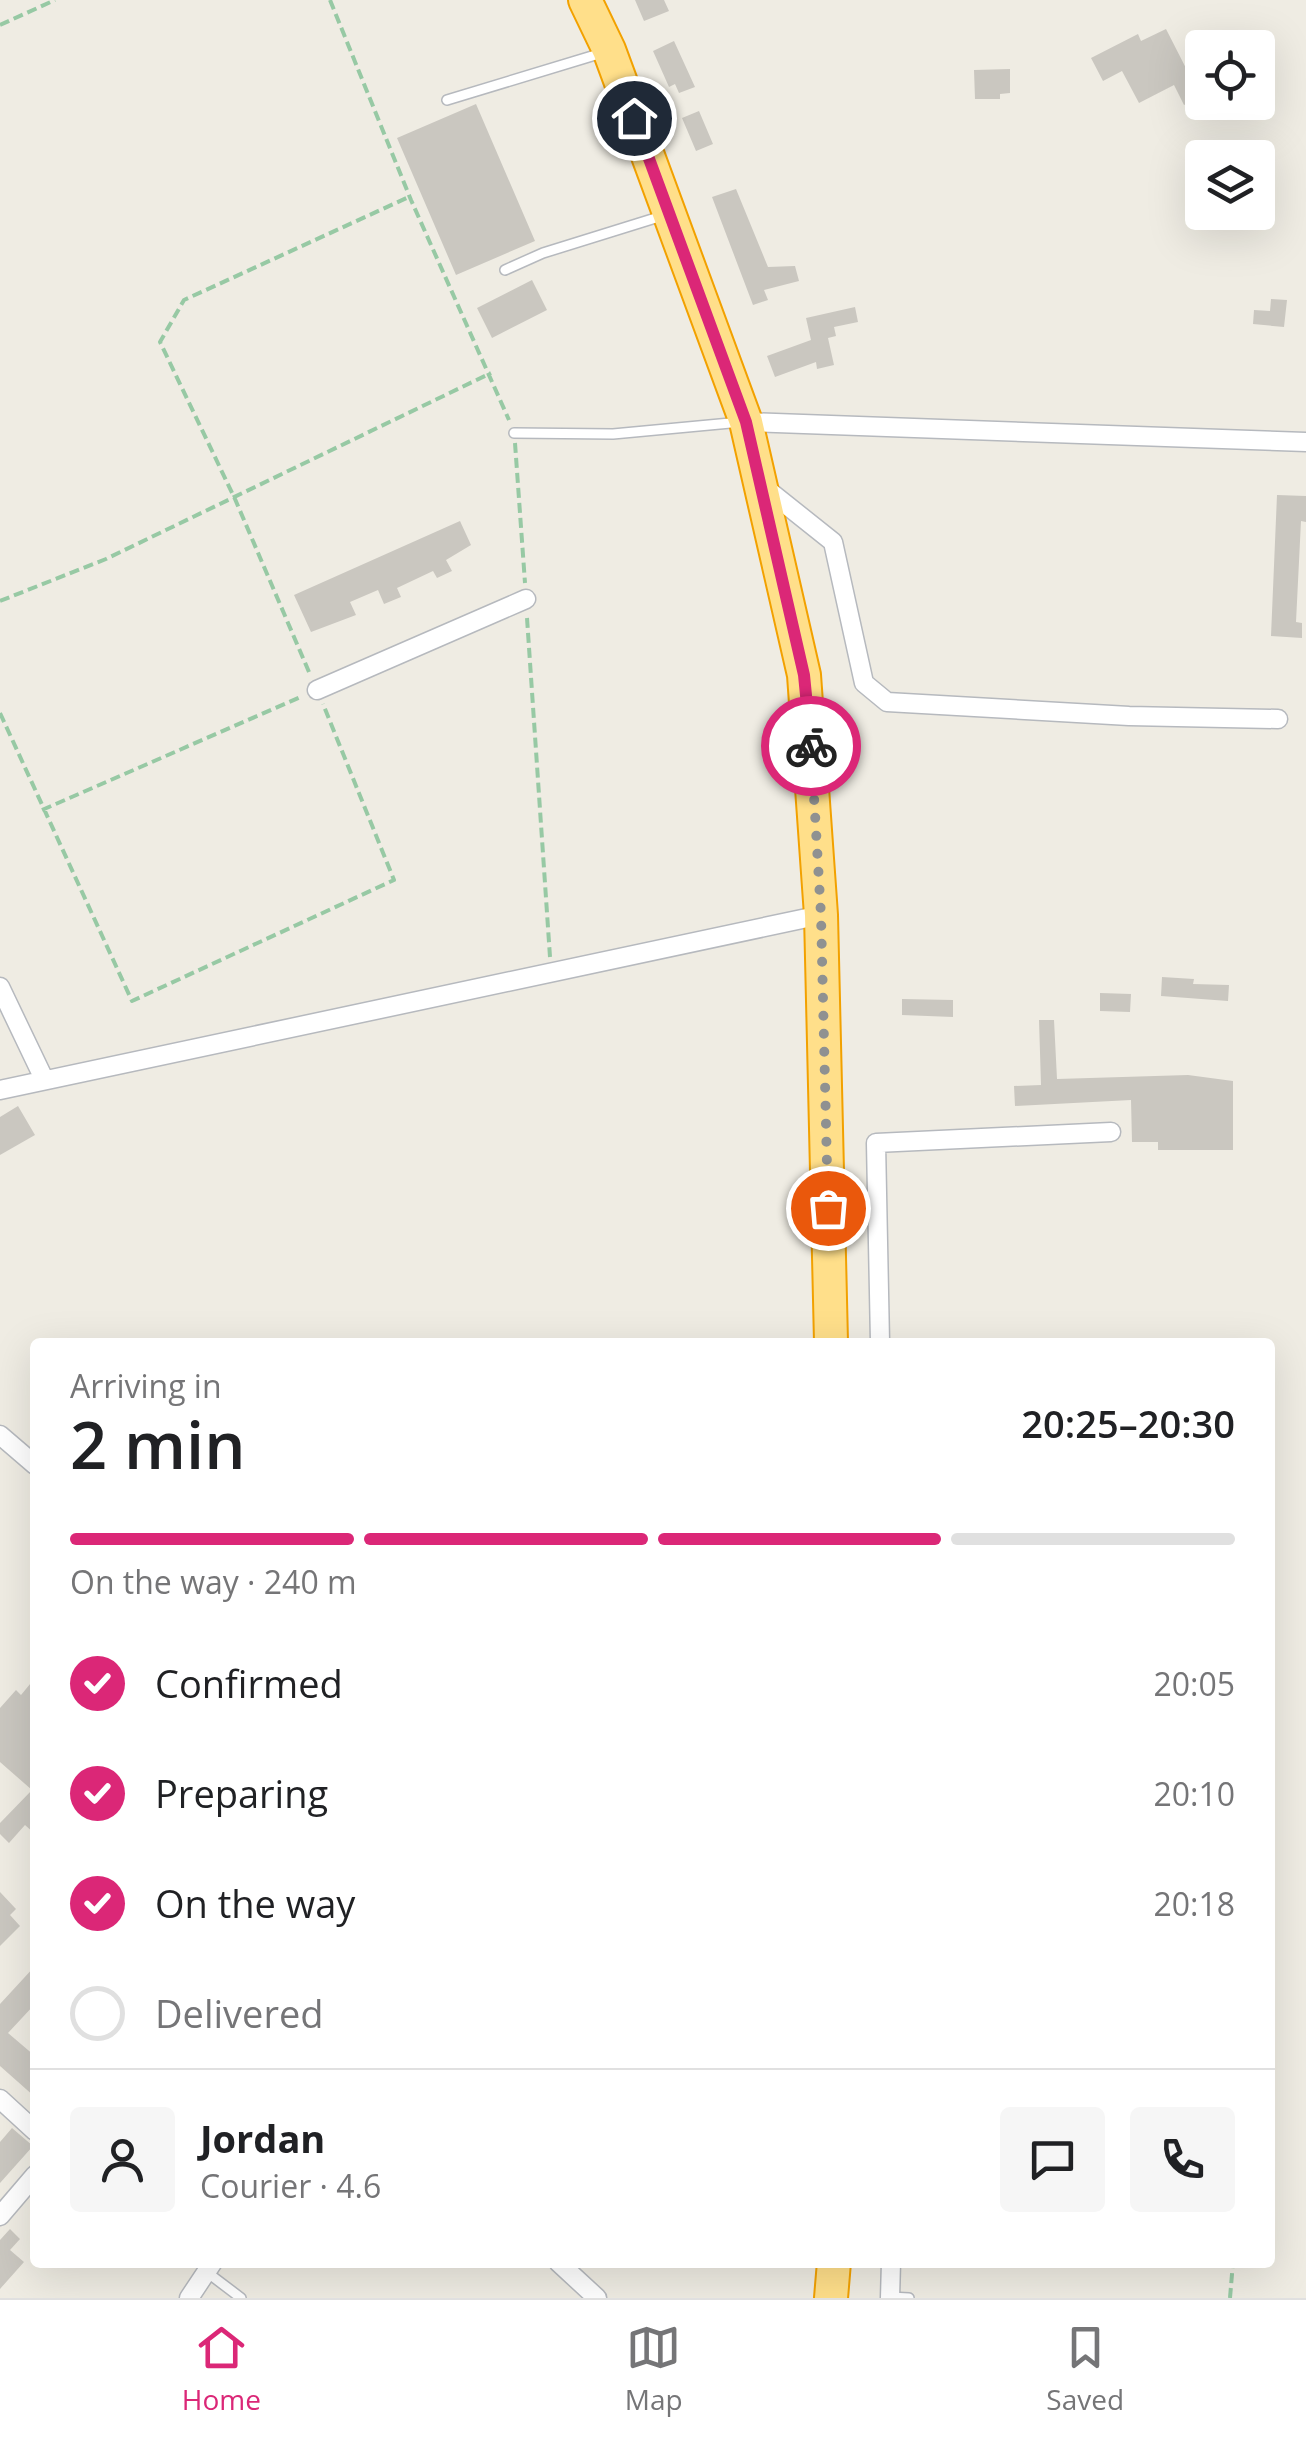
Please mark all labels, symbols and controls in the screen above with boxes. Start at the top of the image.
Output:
map controls [1185,30,1275,230]
button: locate [1185,30,1275,120]
pin [592,76,677,161]
icon: home [607,91,662,146]
button: layers [1185,140,1275,230]
courier [761,696,861,796]
icon: bike [784,719,839,774]
pin [786,1166,871,1251]
icon: bag [801,1181,856,1236]
text: Arriving in [70,1364,222,1407]
text: 20:25–20:30 [1021,1397,1235,1449]
text: 2 min [70,1400,245,1488]
text: On the way · 240 m [70,1560,357,1603]
icon: check [70,1656,125,1711]
text: Confirmed [155,1657,343,1709]
text: 20:05 [1153,1662,1235,1705]
icon: check [70,1766,125,1821]
text: Preparing [155,1767,328,1819]
text: 20:10 [1153,1772,1235,1815]
icon: check [70,1876,125,1931]
text: On the way [155,1877,355,1929]
text: 20:18 [1153,1882,1235,1925]
text: Delivered [155,1987,324,2039]
button: person [70,2107,175,2212]
button: chat [1000,2107,1105,2212]
button: phone [1130,2107,1235,2212]
text: Jordan [200,2112,325,2164]
text: Courier · 4.6 [200,2164,381,2207]
tab: Home [182,2320,261,2418]
tab: Map [625,2320,683,2418]
tab: Saved [1046,2320,1124,2418]

